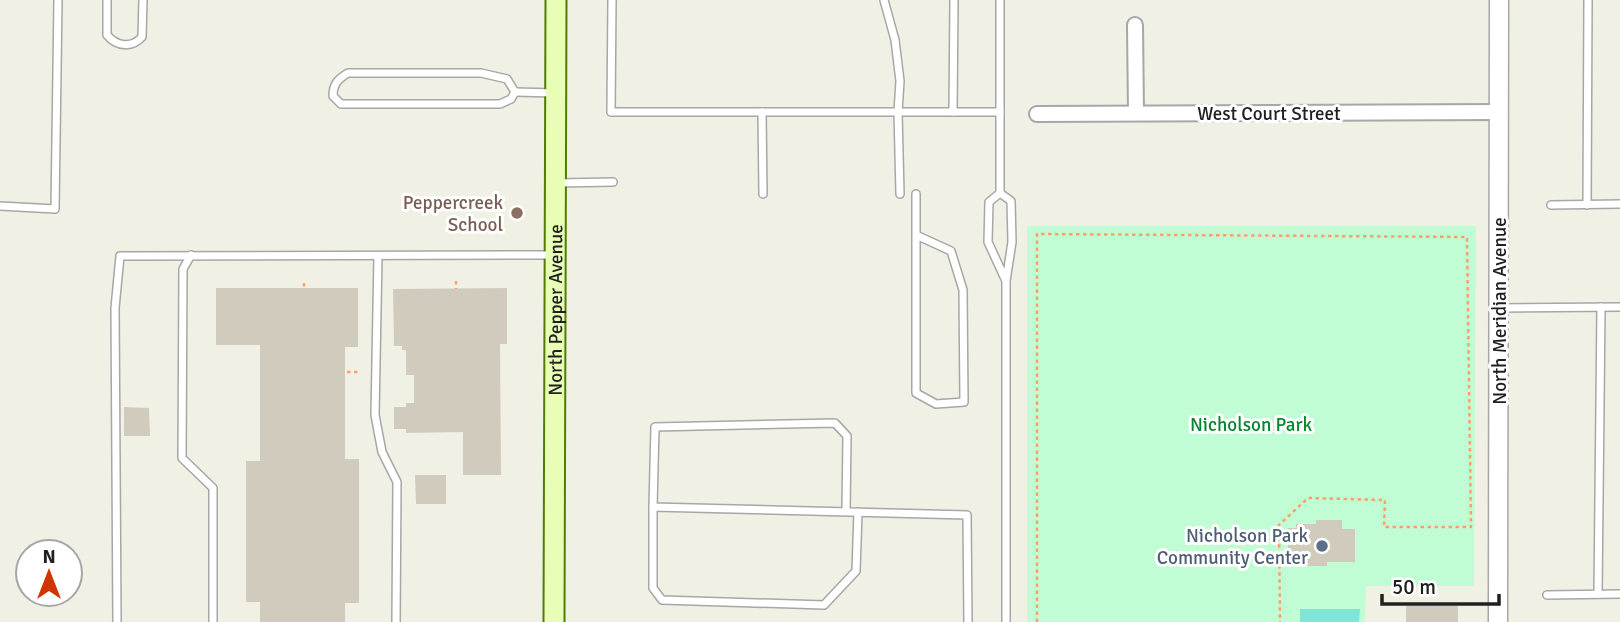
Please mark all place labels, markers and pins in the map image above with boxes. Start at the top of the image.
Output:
place label: Peppercreek School [403,191,503,237]
marker: Peppercreek School [509,205,525,221]
place label: Nicholson Park Community Center [1157,524,1308,570]
marker: Nicholson Park Community Center [1314,538,1330,554]

